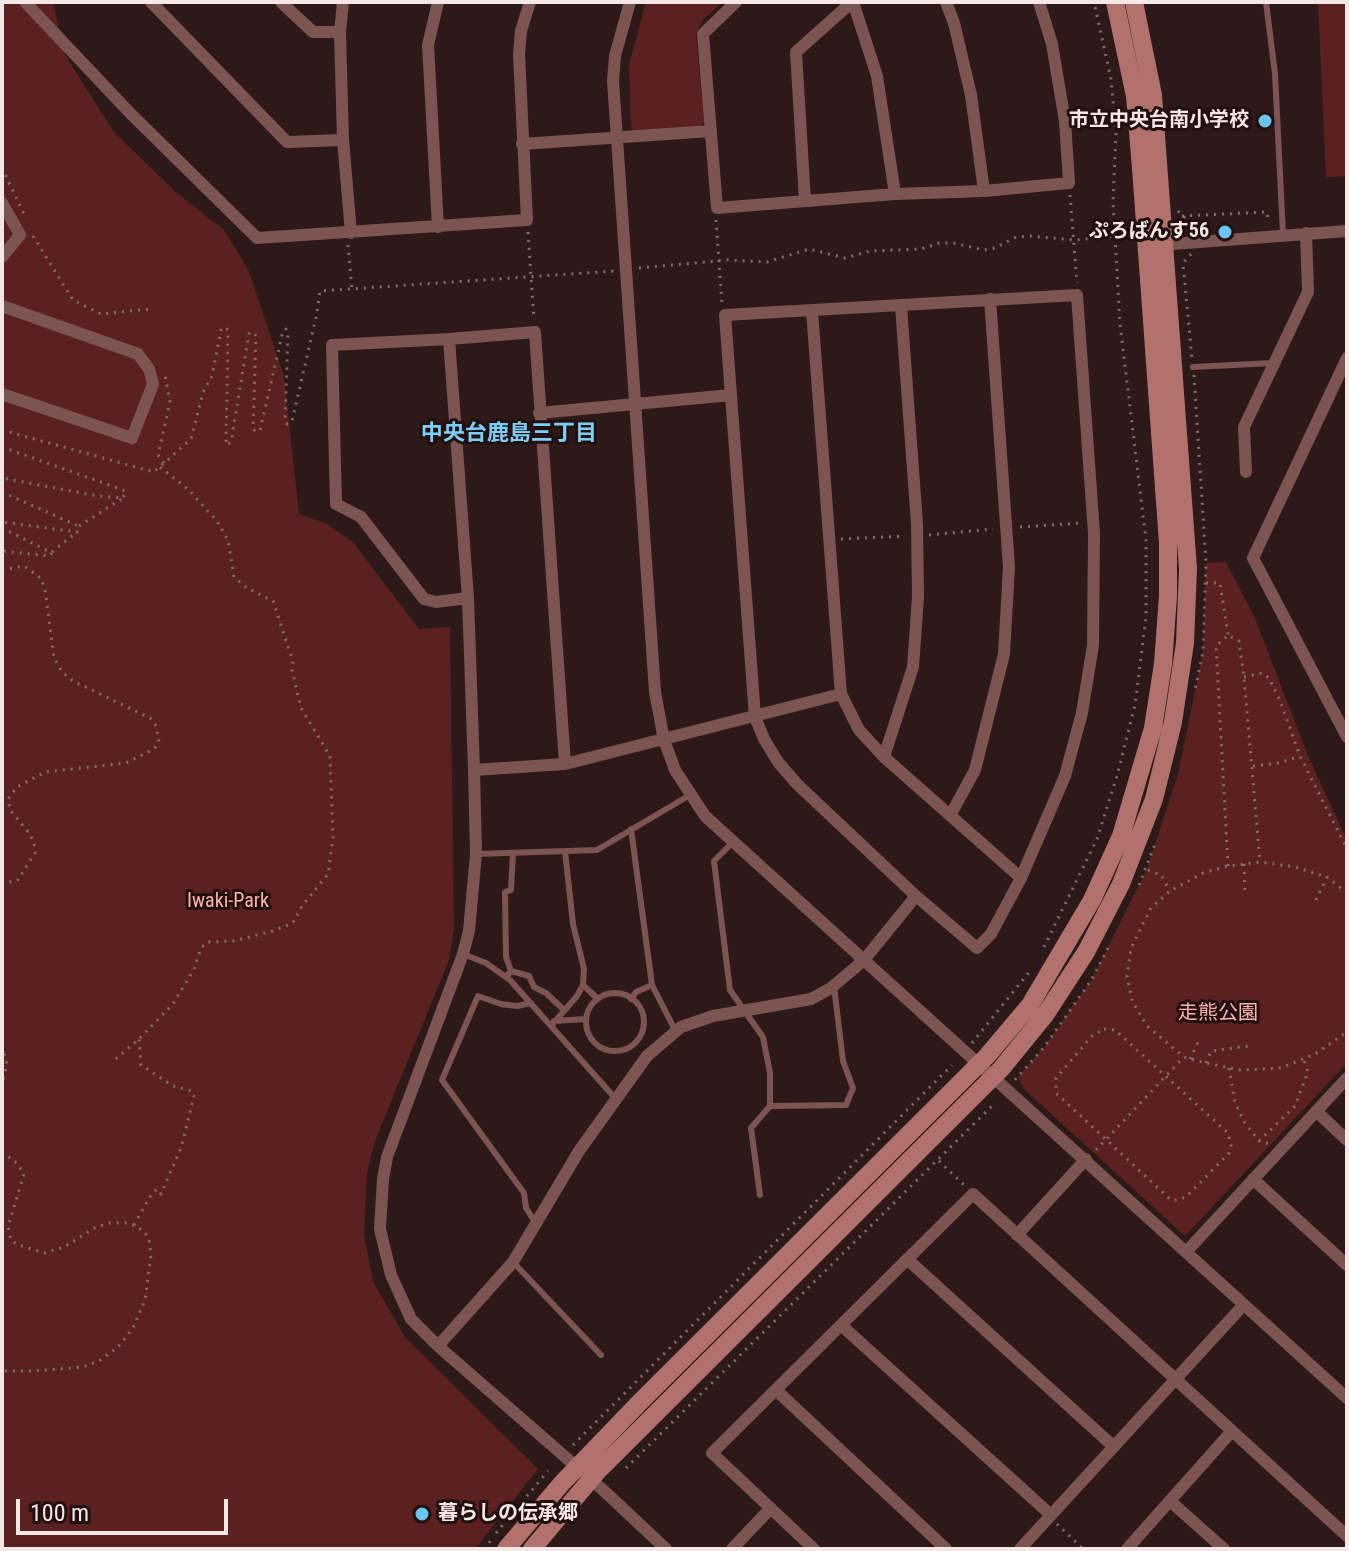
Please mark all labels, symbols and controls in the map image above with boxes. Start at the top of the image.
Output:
place label: 市立中央台南小学校 [1069,109,1249,133]
marker: 市立中央台南小学校 [1256,112,1274,130]
place label: ぷろばんす56 [1089,220,1209,244]
marker: ぷろばんす56 [1216,223,1234,241]
district label: 中央台鹿島三丁目 [421,421,597,447]
park label: Iwaki-Park [187,890,269,914]
park label: 走熊公園 [1178,1002,1258,1026]
scale bar [20,1483,232,1533]
text: 100 m [30,1499,89,1527]
place label: 暮らしの伝承郷 [438,1502,578,1526]
marker: 暮らしの伝承郷 [413,1505,431,1523]

